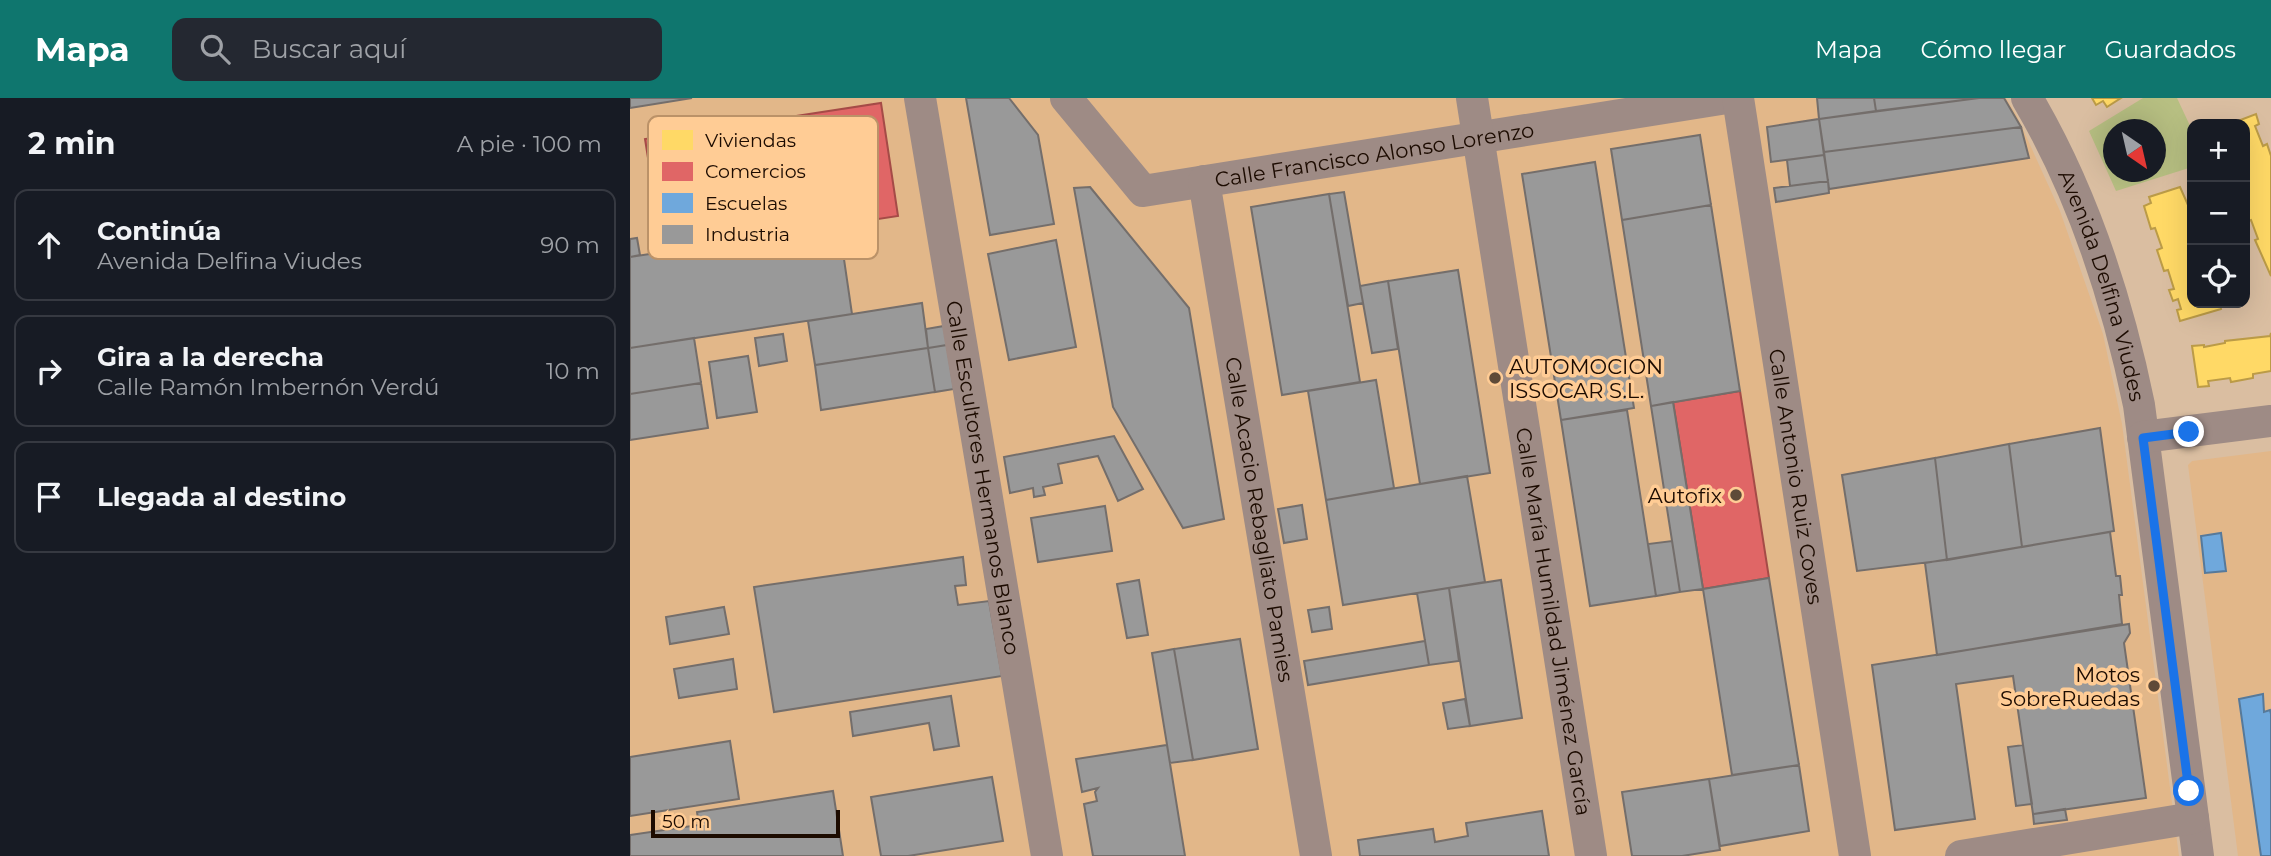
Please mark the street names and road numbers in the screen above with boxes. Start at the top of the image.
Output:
street label: Calle Francisco Alonso Lorenzo [1213,116,1536,192]
street label: Avenida Delfina Viudes [2054,166,2150,403]
street label: Calle Escultores Hermanos Blanco [942,299,1026,657]
street label: Calle Antonio Ruiz Coves [1764,347,1828,606]
street label: Calle Acacio Rebagliato Pamies [1221,355,1299,684]
street label: Calle María Humildad Jiménez García [1511,426,1597,818]

